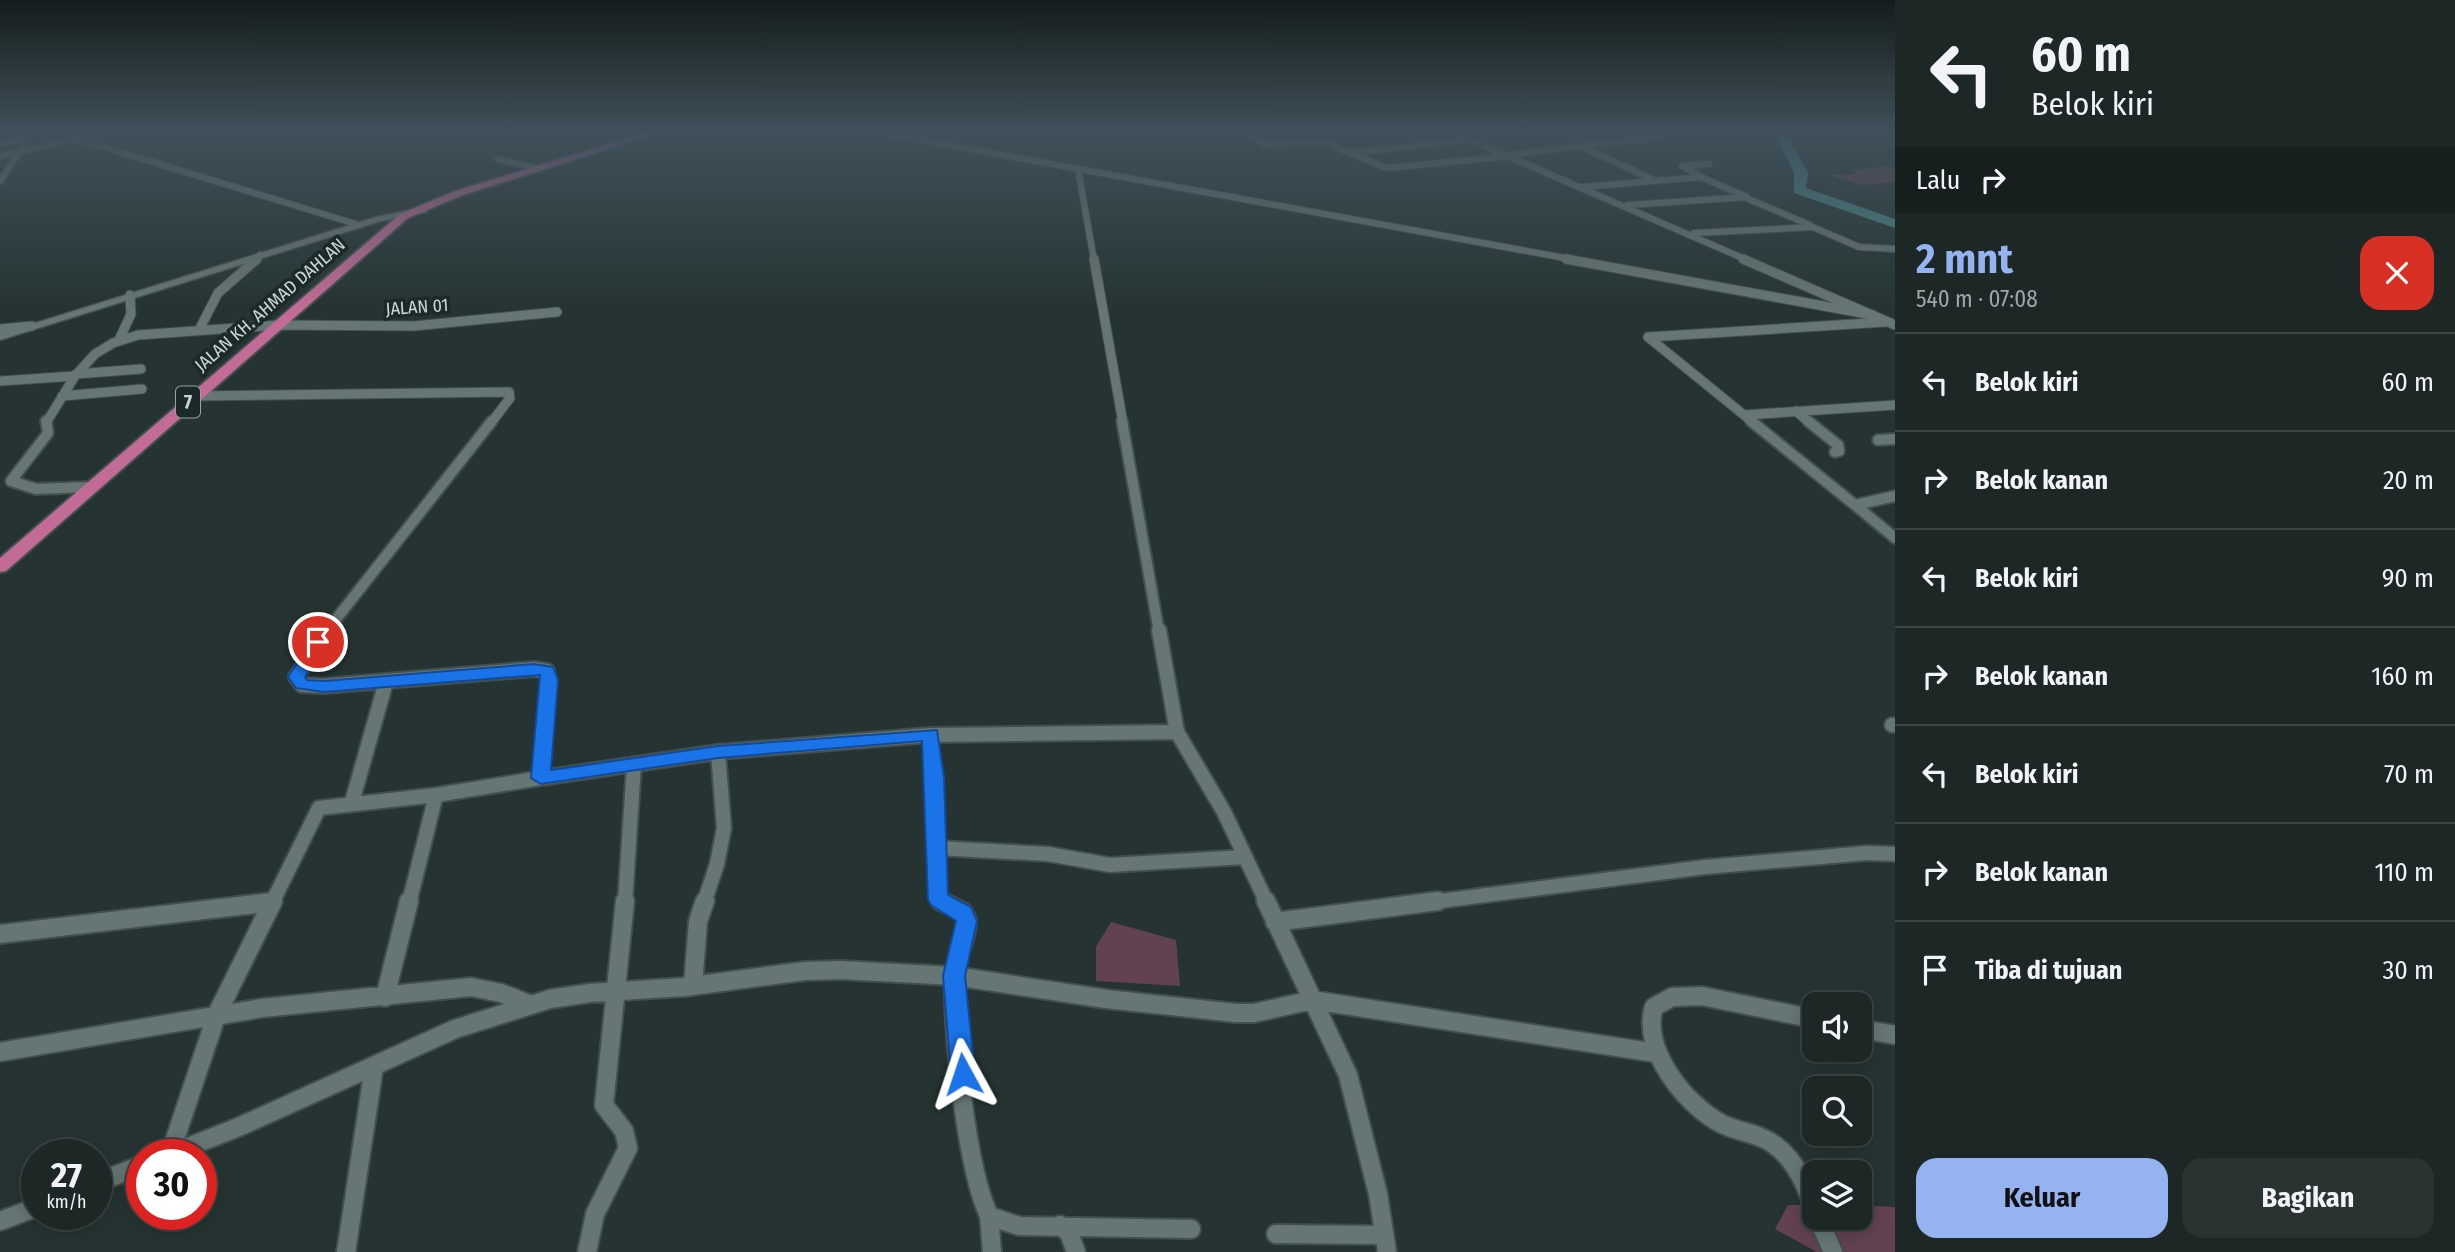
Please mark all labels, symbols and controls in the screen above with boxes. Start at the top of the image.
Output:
text: 60 m [2031,25,2131,84]
icon: left [1916,28,2007,119]
text: Belok kiri [2031,85,2154,123]
icon: right [1974,161,2012,199]
text: Lalu [1916,165,1960,196]
street label: JALAN KH. AHMAD DAHLAN [190,234,350,376]
text: 2 mnt [1916,234,2013,284]
button: close [2360,236,2434,310]
text: 540 m · 07:08 [1916,285,2038,313]
street label: JALAN 01 [385,294,449,320]
icon: left [1916,363,1954,401]
text: Belok kiri [1975,367,2078,398]
text: 60 m [2381,367,2434,398]
road number: 7 [176,386,200,418]
icon: right [1916,461,1954,499]
text: Belok kanan [1975,465,2108,496]
text: 20 m [2383,465,2434,496]
icon: left [1916,559,1954,597]
text: Belok kiri [1975,563,2078,594]
text: 90 m [2382,563,2434,594]
pin [288,612,348,672]
icon: arrive [299,623,337,661]
icon: right [1916,657,1954,695]
text: Belok kanan [1975,661,2108,692]
text: 160 m [2371,661,2434,692]
icon: left [1916,755,1954,793]
text: Belok kiri [1975,759,2078,790]
text: 70 m [2384,759,2434,790]
icon: right [1916,853,1954,891]
text: Belok kanan [1975,857,2108,888]
text: 110 m [2374,857,2434,888]
icon: arrive [1916,951,1954,989]
text: Tiba di tujuan [1975,955,2122,986]
text: 30 m [2383,955,2434,986]
map controls [1802,992,1872,1230]
button: sound [1802,992,1872,1062]
position arrow [926,1037,1000,1111]
button: search [1802,1076,1872,1146]
speed limit sign: 30 [126,1139,217,1230]
text: 27 [51,1154,82,1196]
button: Keluar [1916,1158,2168,1238]
button: Bagikan [2182,1158,2434,1238]
button: layers [1802,1160,1872,1230]
text: km/h [46,1191,87,1213]

